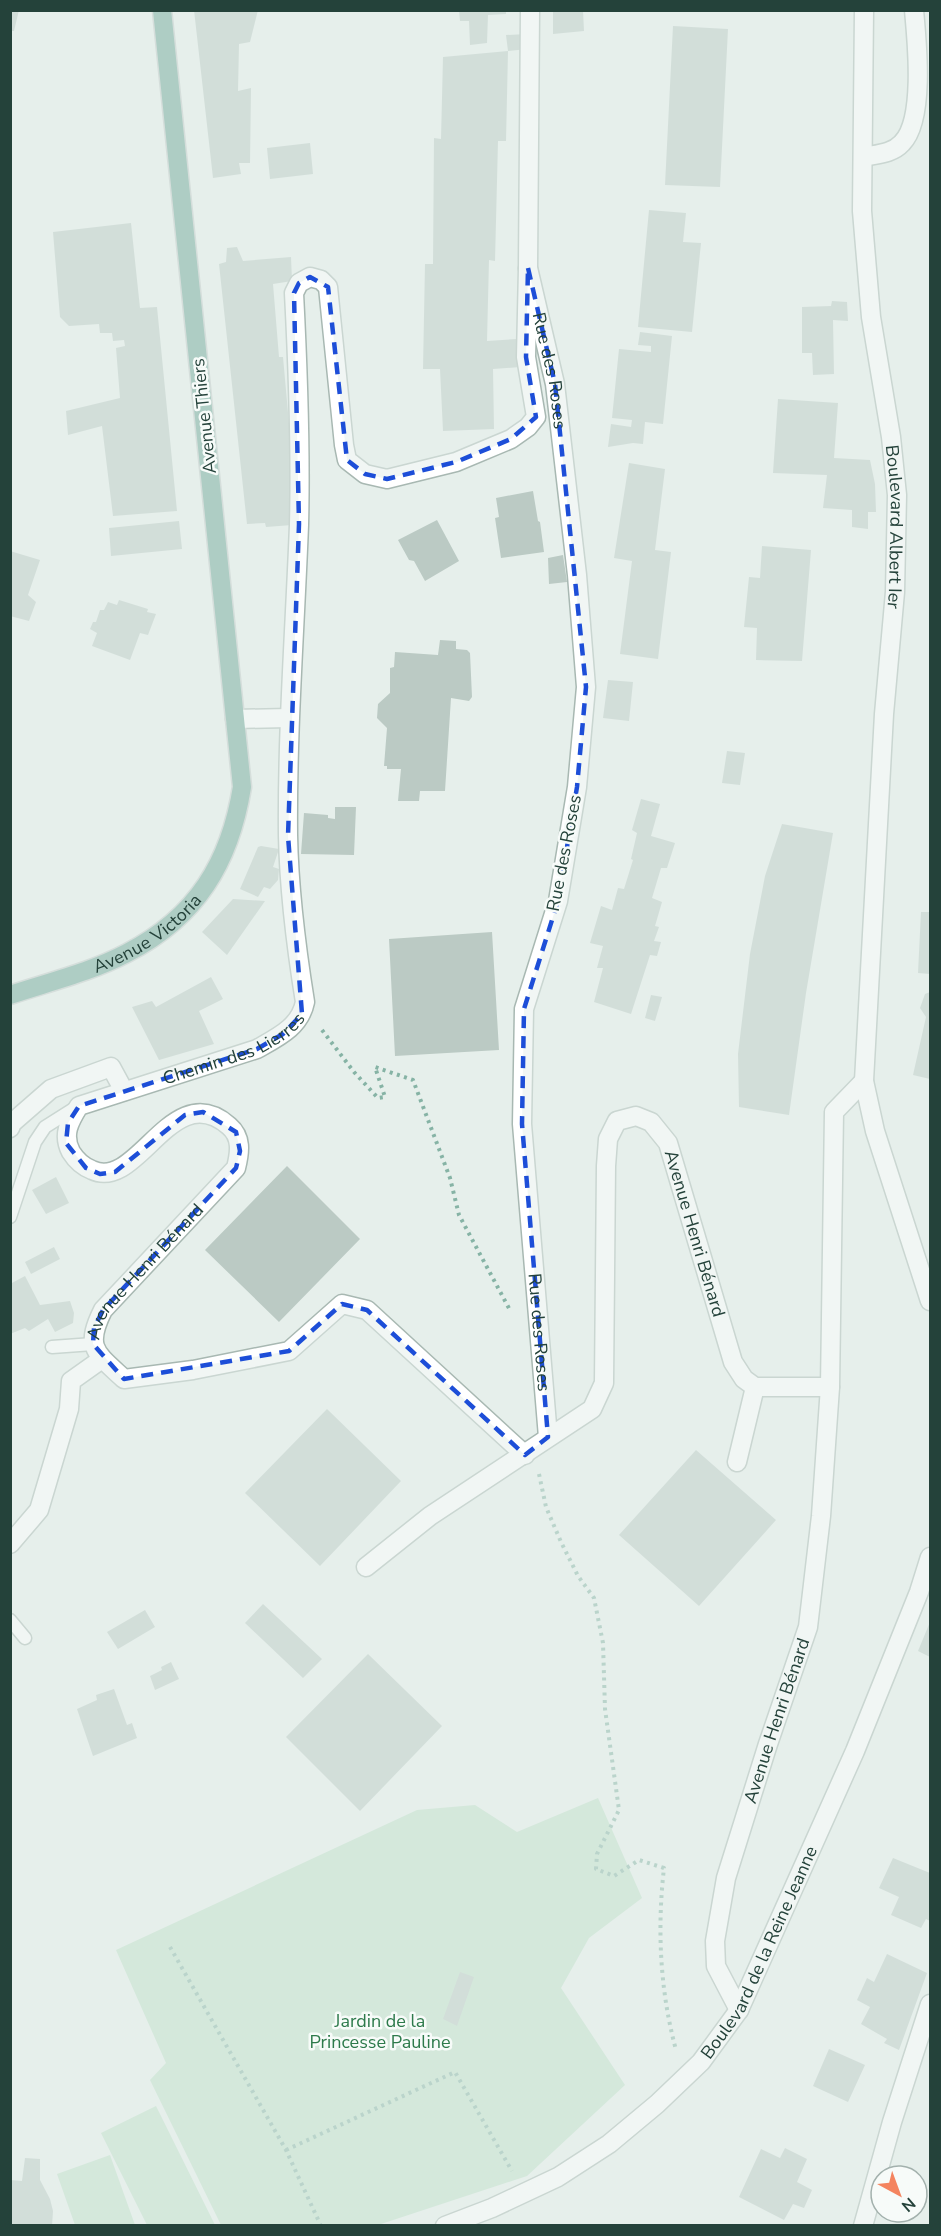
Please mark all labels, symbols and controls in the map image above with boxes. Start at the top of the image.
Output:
street label: Rue des Roses [527,310,572,430]
street label: Avenue Thiers [186,357,222,475]
street label: Boulevard Albert Ier [880,444,909,610]
street label: Rue des Roses [541,793,587,913]
street label: Avenue Victoria [90,889,207,979]
street label: Chemin des Lierres [160,1008,311,1090]
street label: Avenue Henri Bénard [659,1147,731,1320]
street label: Avenue Henri Bénard [81,1198,209,1342]
street label: Rue des Roses [522,1272,556,1392]
street label: Avenue Henri Bénard [738,1635,815,1806]
street label: Boulevard de la Reine Jeanne [695,1842,823,2064]
park label: Jardin de la Princesse Pauline [309,2009,451,2054]
north arrow [869,2164,929,2224]
text: N [896,2192,920,2217]

